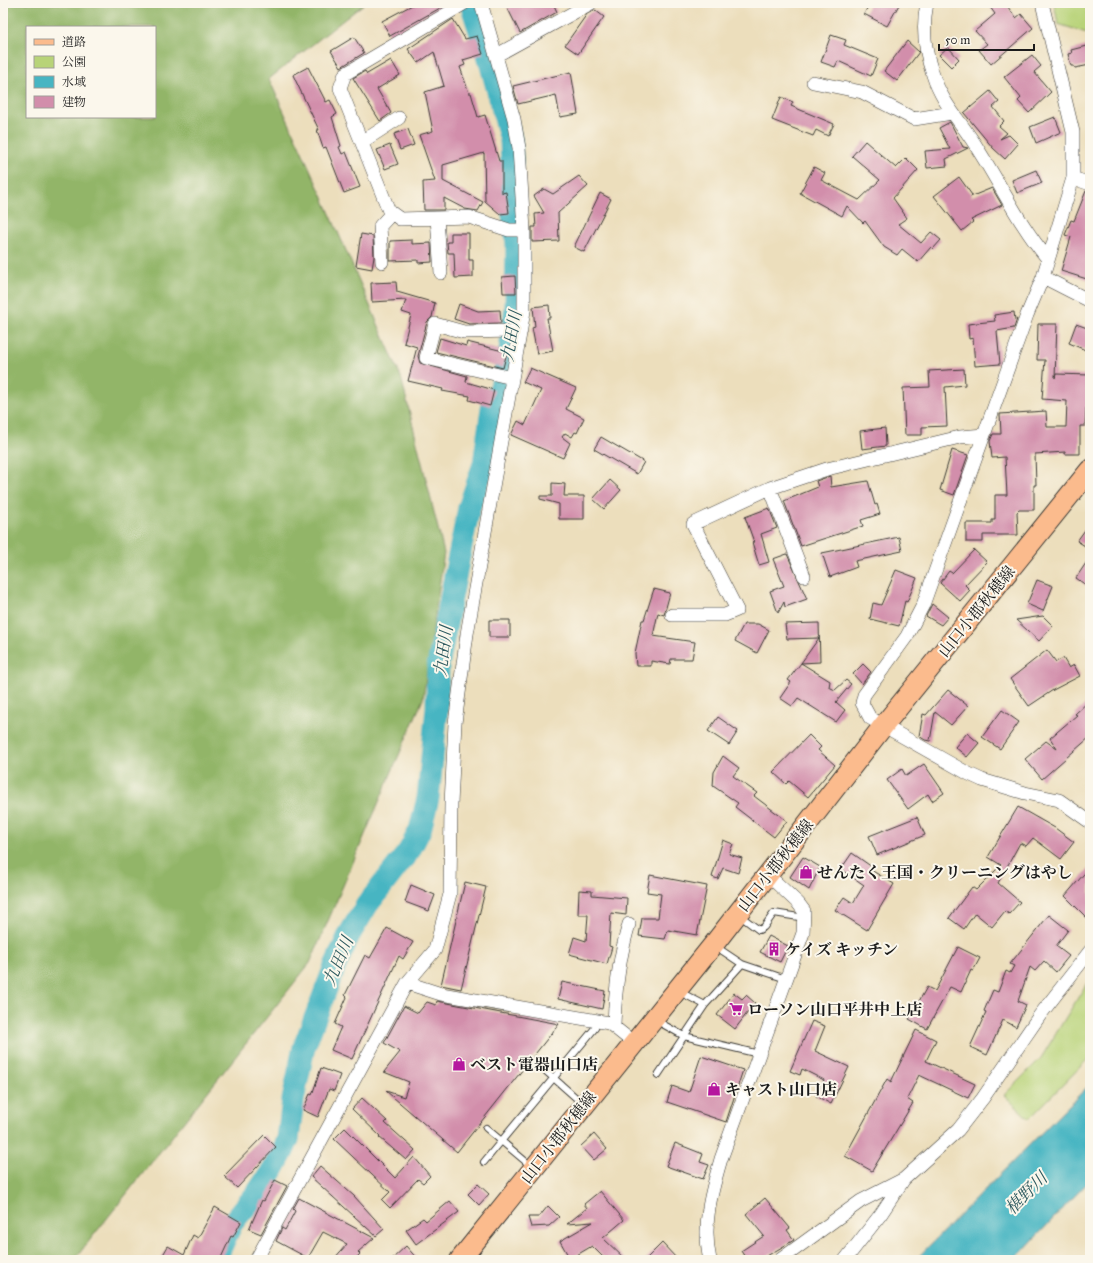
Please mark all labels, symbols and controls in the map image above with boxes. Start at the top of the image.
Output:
legend [26,26,156,118]
scale bar [939,26,1034,52]
text: 50 m [945,33,970,47]
text: 道路 [62,35,86,49]
text: 公園 [62,55,86,69]
text: 水域 [62,75,86,89]
text: 建物 [62,95,86,109]
water label: 九田川 [497,307,527,363]
street label: 山口小郡秋穂線 [934,562,1019,661]
water label: 九田川 [430,622,458,678]
street label: 山口小郡秋穂線 [733,815,817,915]
place label: せんたく王国・クリーニングはやし [817,863,1073,882]
shop icon: せんたく王国・クリーニングはやし [798,864,814,880]
water label: 九田川 [319,932,359,989]
place label: ケイズ キッチン [785,940,898,959]
building icon: ケイズ キッチン [766,941,782,957]
place label: ローソン山口平井中上店 [747,1000,922,1019]
supermarket icon: ローソン山口平井中上店 [728,1001,744,1017]
place label: ベスト電器山口店 [470,1055,598,1074]
shop icon: ベスト電器山口店 [451,1056,467,1072]
place label: キャスト山口店 [725,1080,837,1099]
shop icon: キャスト山口店 [706,1081,722,1097]
street label: 山口小郡秋穂線 [516,1087,600,1187]
water label: 椹野川 [1001,1166,1053,1219]

